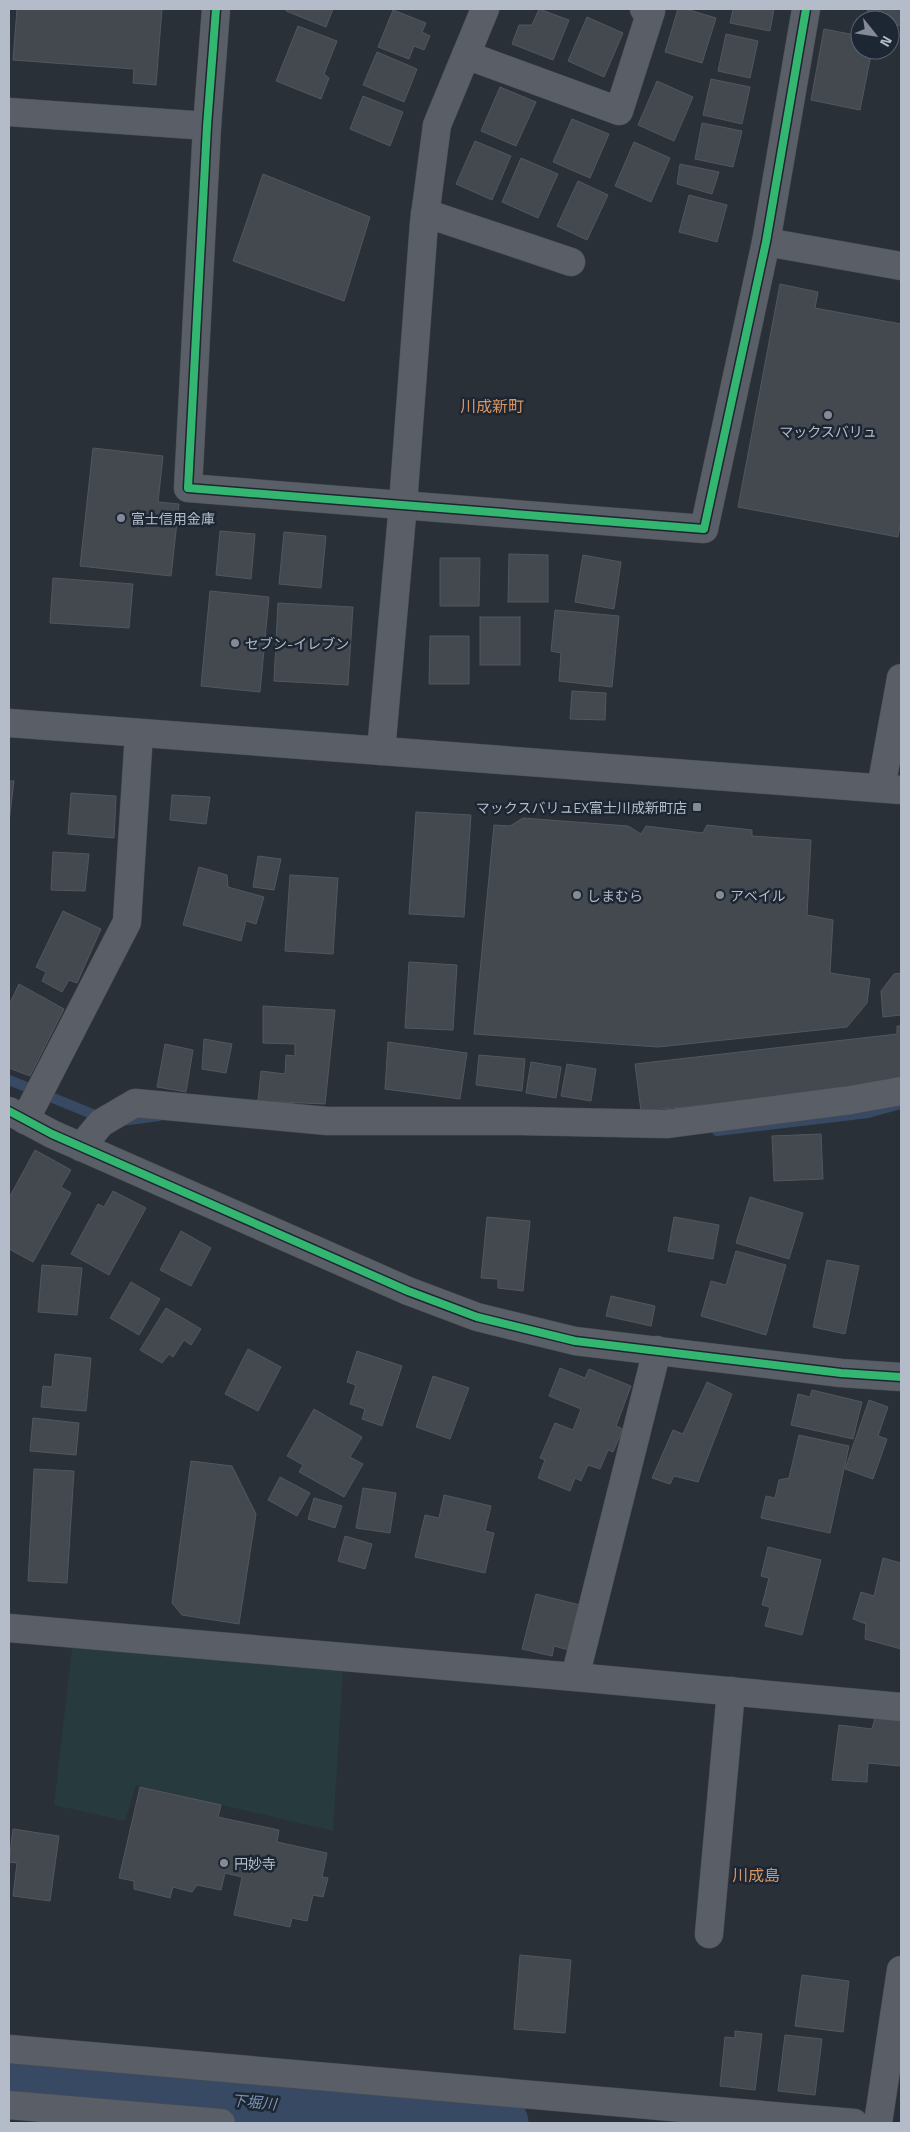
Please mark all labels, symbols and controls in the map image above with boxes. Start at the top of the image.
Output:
north arrow [850,10,900,60]
text: N [875,32,898,51]
district label: 川成新町 [460,394,524,418]
marker: マックスバリュ [822,409,834,421]
place label: マックスバリュ [779,421,877,442]
place label: 富士信用金庫 [131,508,215,529]
marker: 富士信用金庫 [115,512,127,524]
place label: セブン-イレブン [245,633,349,654]
marker: セブン-イレブン [229,637,241,649]
place label: マックスバリュEX富士川成新町店 [476,797,687,818]
marker: マックスバリュEX富士川成新町店 [691,801,703,813]
place label: しまむら [587,885,643,906]
place label: アベイル [730,885,786,906]
marker: しまむら [571,889,583,901]
marker: アベイル [714,889,726,901]
place label: 円妙寺 [234,1853,276,1874]
marker: 円妙寺 [218,1857,230,1869]
district label: 川成島 [732,1863,780,1887]
water label: 下堀川 [231,2089,279,2116]

